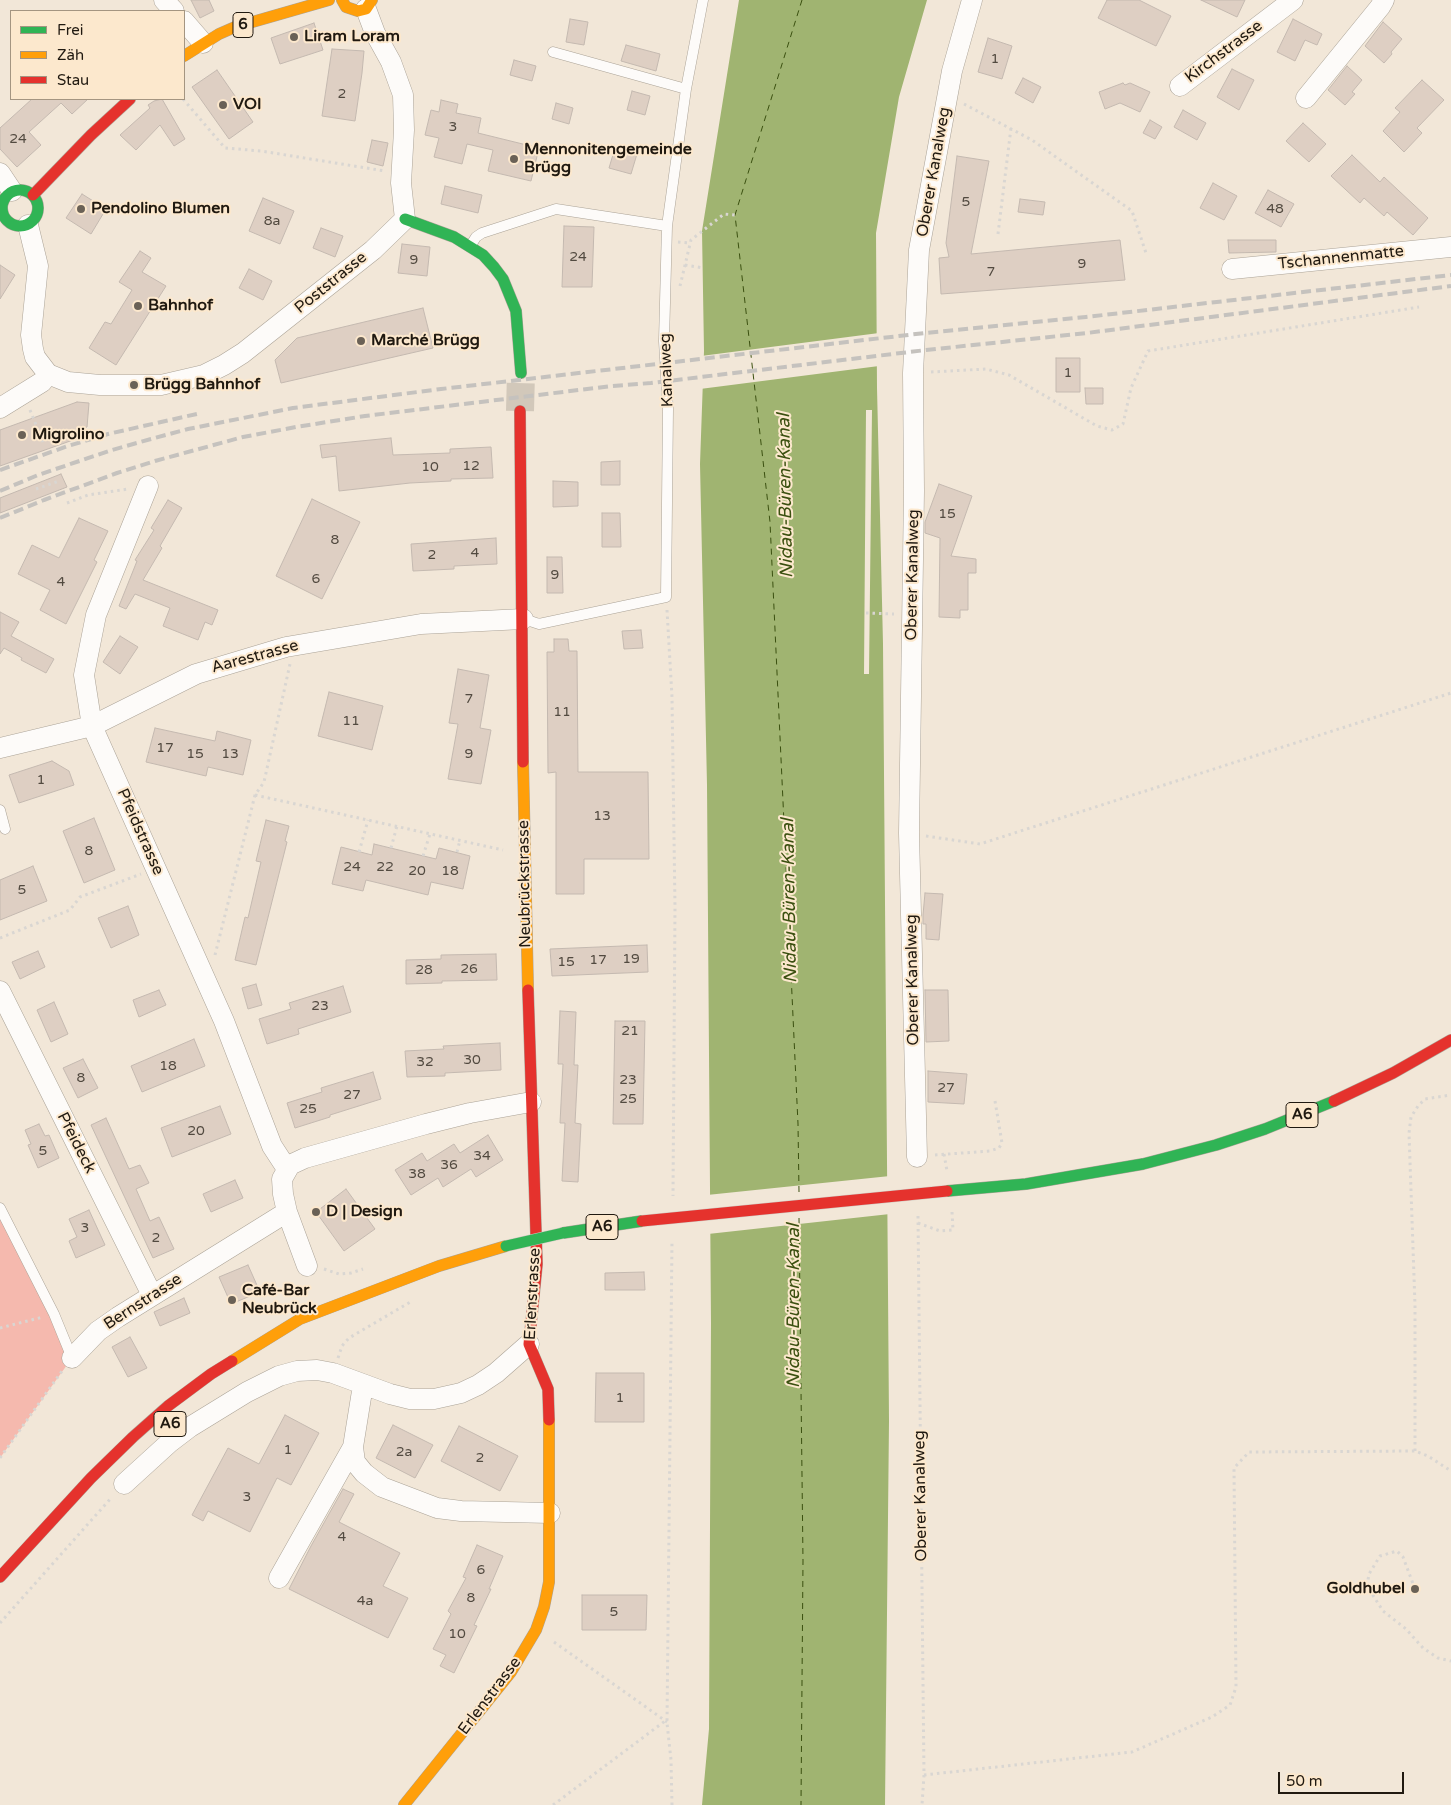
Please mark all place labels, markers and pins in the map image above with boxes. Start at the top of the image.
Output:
place label: Liram Loram [304,27,400,47]
marker: Liram Loram [288,31,300,43]
place label: VOI [233,95,261,115]
marker: VOI [217,99,229,111]
place label: Mennonitengemeinde Brügg [524,140,692,178]
marker: Mennonitengemeinde Brügg [508,153,520,165]
place label: Pendolino Blumen [91,199,230,219]
marker: Pendolino Blumen [75,203,87,215]
place label: Bahnhof [148,296,213,316]
marker: Bahnhof [132,300,144,312]
place label: Marché Brügg [371,331,480,351]
marker: Marché Brügg [355,335,367,347]
place label: Brügg Bahnhof [144,375,260,395]
marker: Brügg Bahnhof [128,379,140,391]
place label: Migrolino [32,425,104,445]
marker: Migrolino [16,429,28,441]
place label: D | Design [326,1202,403,1222]
marker: D | Design [310,1206,322,1218]
place label: Café-Bar Neubrück [242,1281,317,1319]
marker: Café-Bar Neubrück [226,1294,238,1306]
place label: Goldhubel [1327,1579,1405,1599]
marker: Goldhubel [1409,1583,1421,1595]

